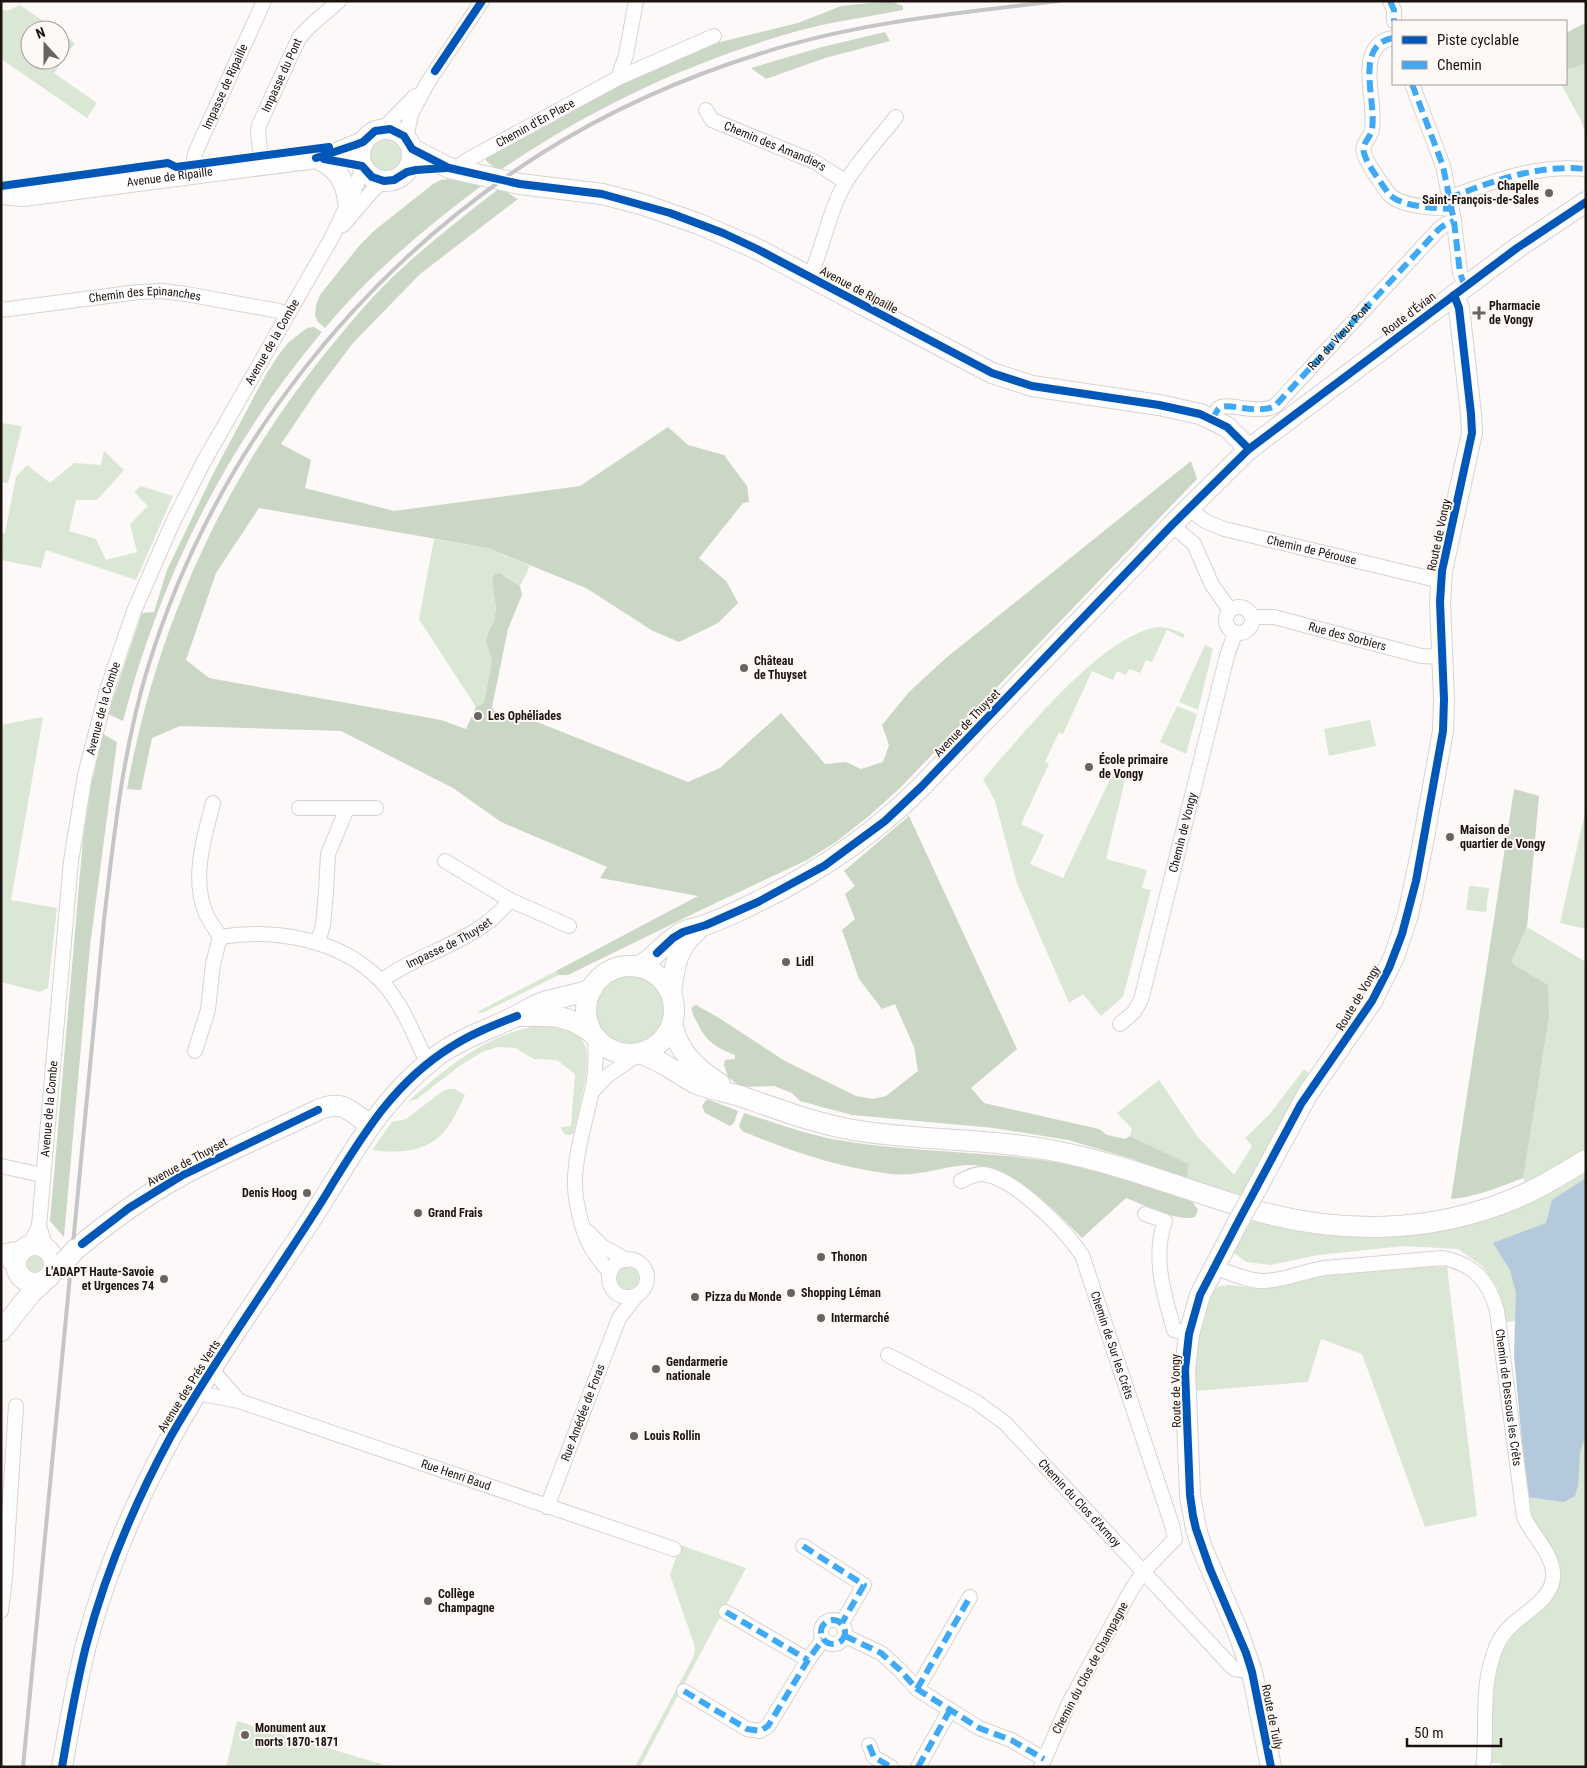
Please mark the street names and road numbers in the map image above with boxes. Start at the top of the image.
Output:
street label: Impasse du Pont [259,36,305,114]
street label: Impasse de Ripaille [200,41,251,131]
street label: Chemin d'En Place [493,96,577,150]
street label: Chemin des Amandiers [722,119,829,174]
street label: Avenue de Ripaille [126,164,214,189]
street label: Avenue de Ripaille [818,264,901,317]
street label: Chemin des Epinanches [88,284,202,305]
street label: Route d'Évian [1379,288,1439,339]
street label: Avenue de la Combe [242,296,302,387]
street label: Rue du Vieux Pont [1305,300,1374,373]
street label: Route de Vongy [1424,498,1454,572]
street label: Chemin de Pérouse [1265,532,1358,568]
street label: Rue des Sorbiers [1307,619,1388,653]
street label: Avenue de la Combe [83,659,123,757]
street label: Avenue de Thuyset [931,686,1003,760]
street label: Chemin de Vongy [1166,791,1200,874]
street label: Impasse de Thuyset [404,914,495,971]
street label: Route de Vongy [1333,963,1383,1033]
street label: Avenue de la Combe [38,1060,60,1157]
street label: Avenue de Thuyset [144,1135,230,1189]
street label: Chemin de Sur les Crêts [1088,1290,1137,1401]
street label: Chemin de Dessous les Crêts [1492,1328,1524,1467]
street label: Avenue des Prés Verts [155,1337,223,1435]
street label: Route de Vongy [1168,1354,1184,1428]
street label: Rue Amédée de Foras [558,1362,608,1463]
street label: Rue Henri Baud [419,1456,493,1493]
street label: Chemin du Clos d'Armoy [1035,1456,1124,1550]
street label: Chemin du Clos de Champagne [1049,1599,1131,1736]
street label: Route de Tully [1259,1683,1285,1751]

